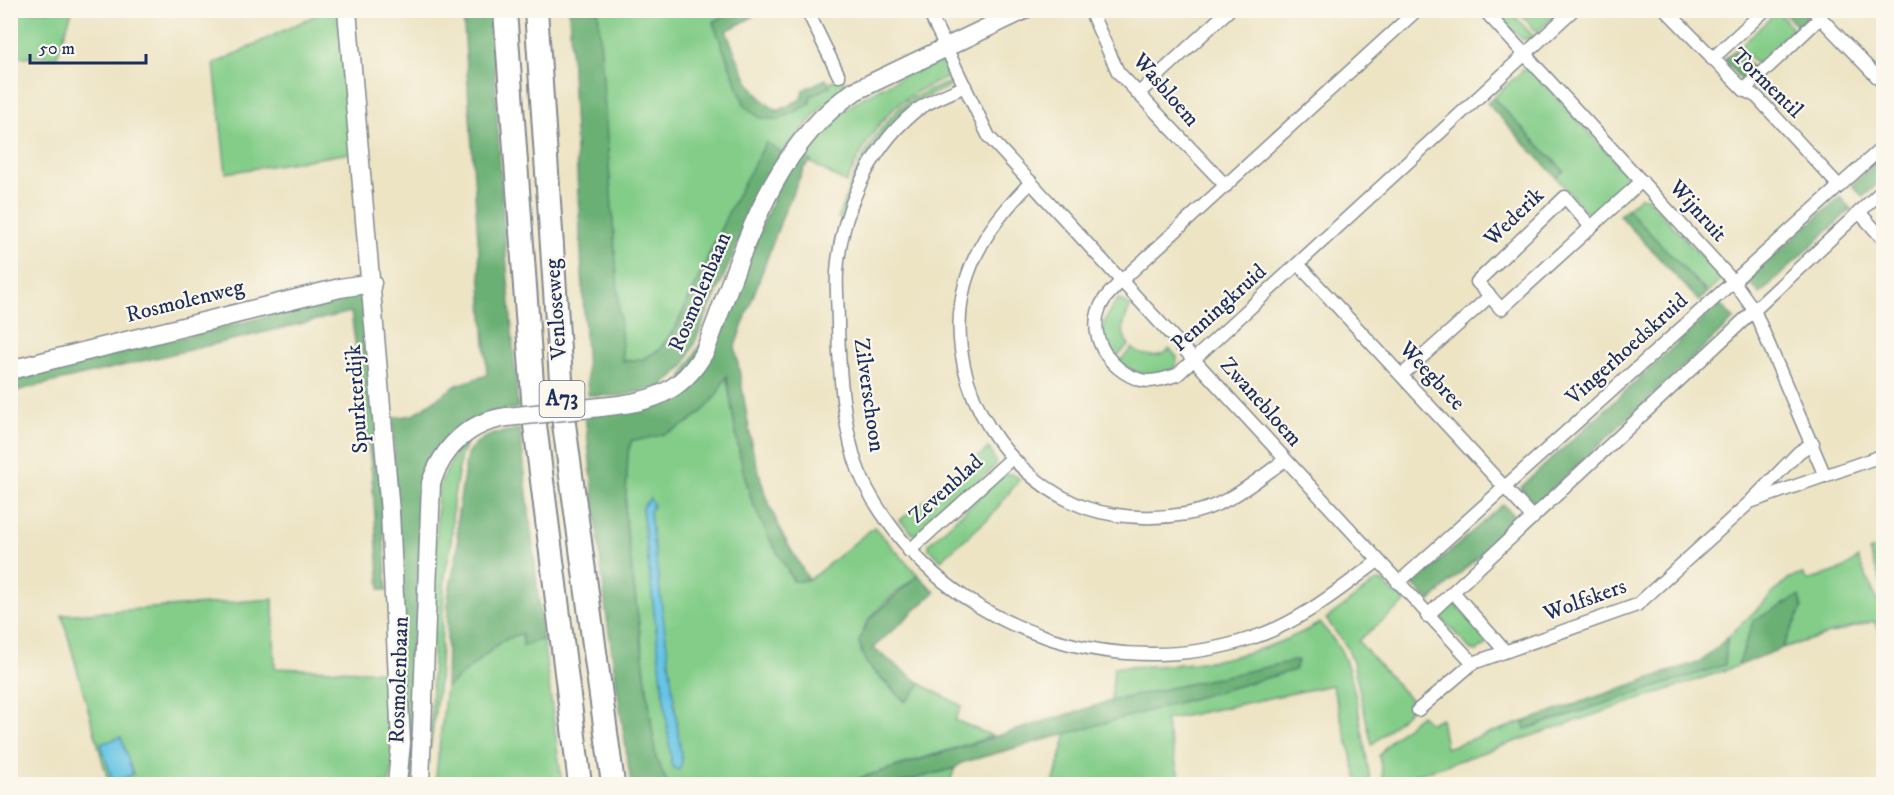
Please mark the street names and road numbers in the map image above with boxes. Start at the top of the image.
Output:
street label: Tormentil [1725,42,1809,124]
street label: Wasbloem [1126,47,1205,132]
street label: Wijnruit [1663,174,1733,248]
street label: Wederik [1478,182,1550,253]
street label: Rosmolenbaan [663,228,737,356]
street label: Venloseweg [539,257,573,361]
street label: Penningkruid [1166,258,1272,358]
street label: Rosmolenweg [123,273,247,329]
street label: Vingerhoedskruid [1560,287,1694,411]
street label: Weegbree [1393,335,1471,416]
street label: Zilverschoon [848,337,890,454]
street label: Spurkterdijk [340,344,374,454]
street label: Zwanebloem [1214,352,1308,452]
road number: A73 [540,381,584,417]
street label: Zevenblad [903,449,989,529]
street label: Wolfskers [1539,573,1630,628]
street label: Rosmolenbaan [383,615,415,744]

